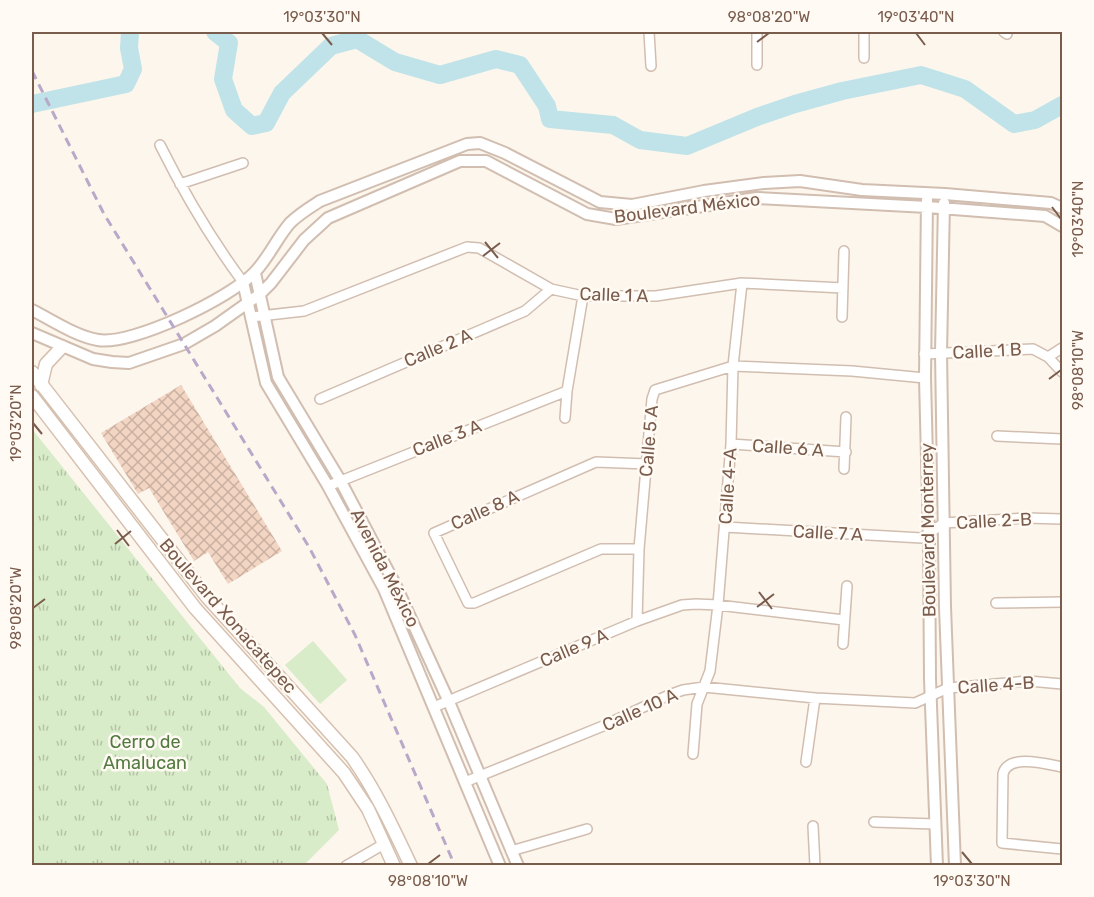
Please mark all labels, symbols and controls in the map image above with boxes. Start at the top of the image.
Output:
text: 19°03'30"N [283,8,361,26]
text: 98°08'20"W [728,8,810,26]
text: 19°03'40"N [877,8,955,26]
text: 19°03'40"N [1069,180,1087,258]
street label: Boulevard México [613,188,761,228]
street label: Calle 1 A [579,283,649,307]
street label: Calle 2 A [401,324,475,372]
text: 98°08'10"W [1069,330,1087,410]
street label: Calle 1 B [952,338,1022,364]
text: 19°03'20"N [7,384,25,462]
street label: Calle 5 A [635,404,663,478]
street label: Calle 3 A [409,415,485,461]
street label: Calle 6 A [751,435,825,461]
street label: Boulevard Monterrey [915,443,941,617]
street label: Calle 4-A [714,447,742,525]
street label: Calle 8 A [447,485,523,535]
street label: Avenida México [346,505,424,631]
street label: Calle 2-B [956,508,1032,534]
street label: Calle 7 A [792,520,864,546]
street label: Boulevard Xonacatepec [155,534,301,698]
text: 98°08'20"W [7,567,25,649]
street label: Calle 9 A [537,624,611,672]
street label: Calle 4-B [957,671,1035,699]
street label: Calle 10 A [599,684,681,736]
park label: Cerro de Amalucan [103,731,187,774]
text: 98°08'10"W [388,872,468,890]
text: 19°03'30"N [933,872,1011,890]

